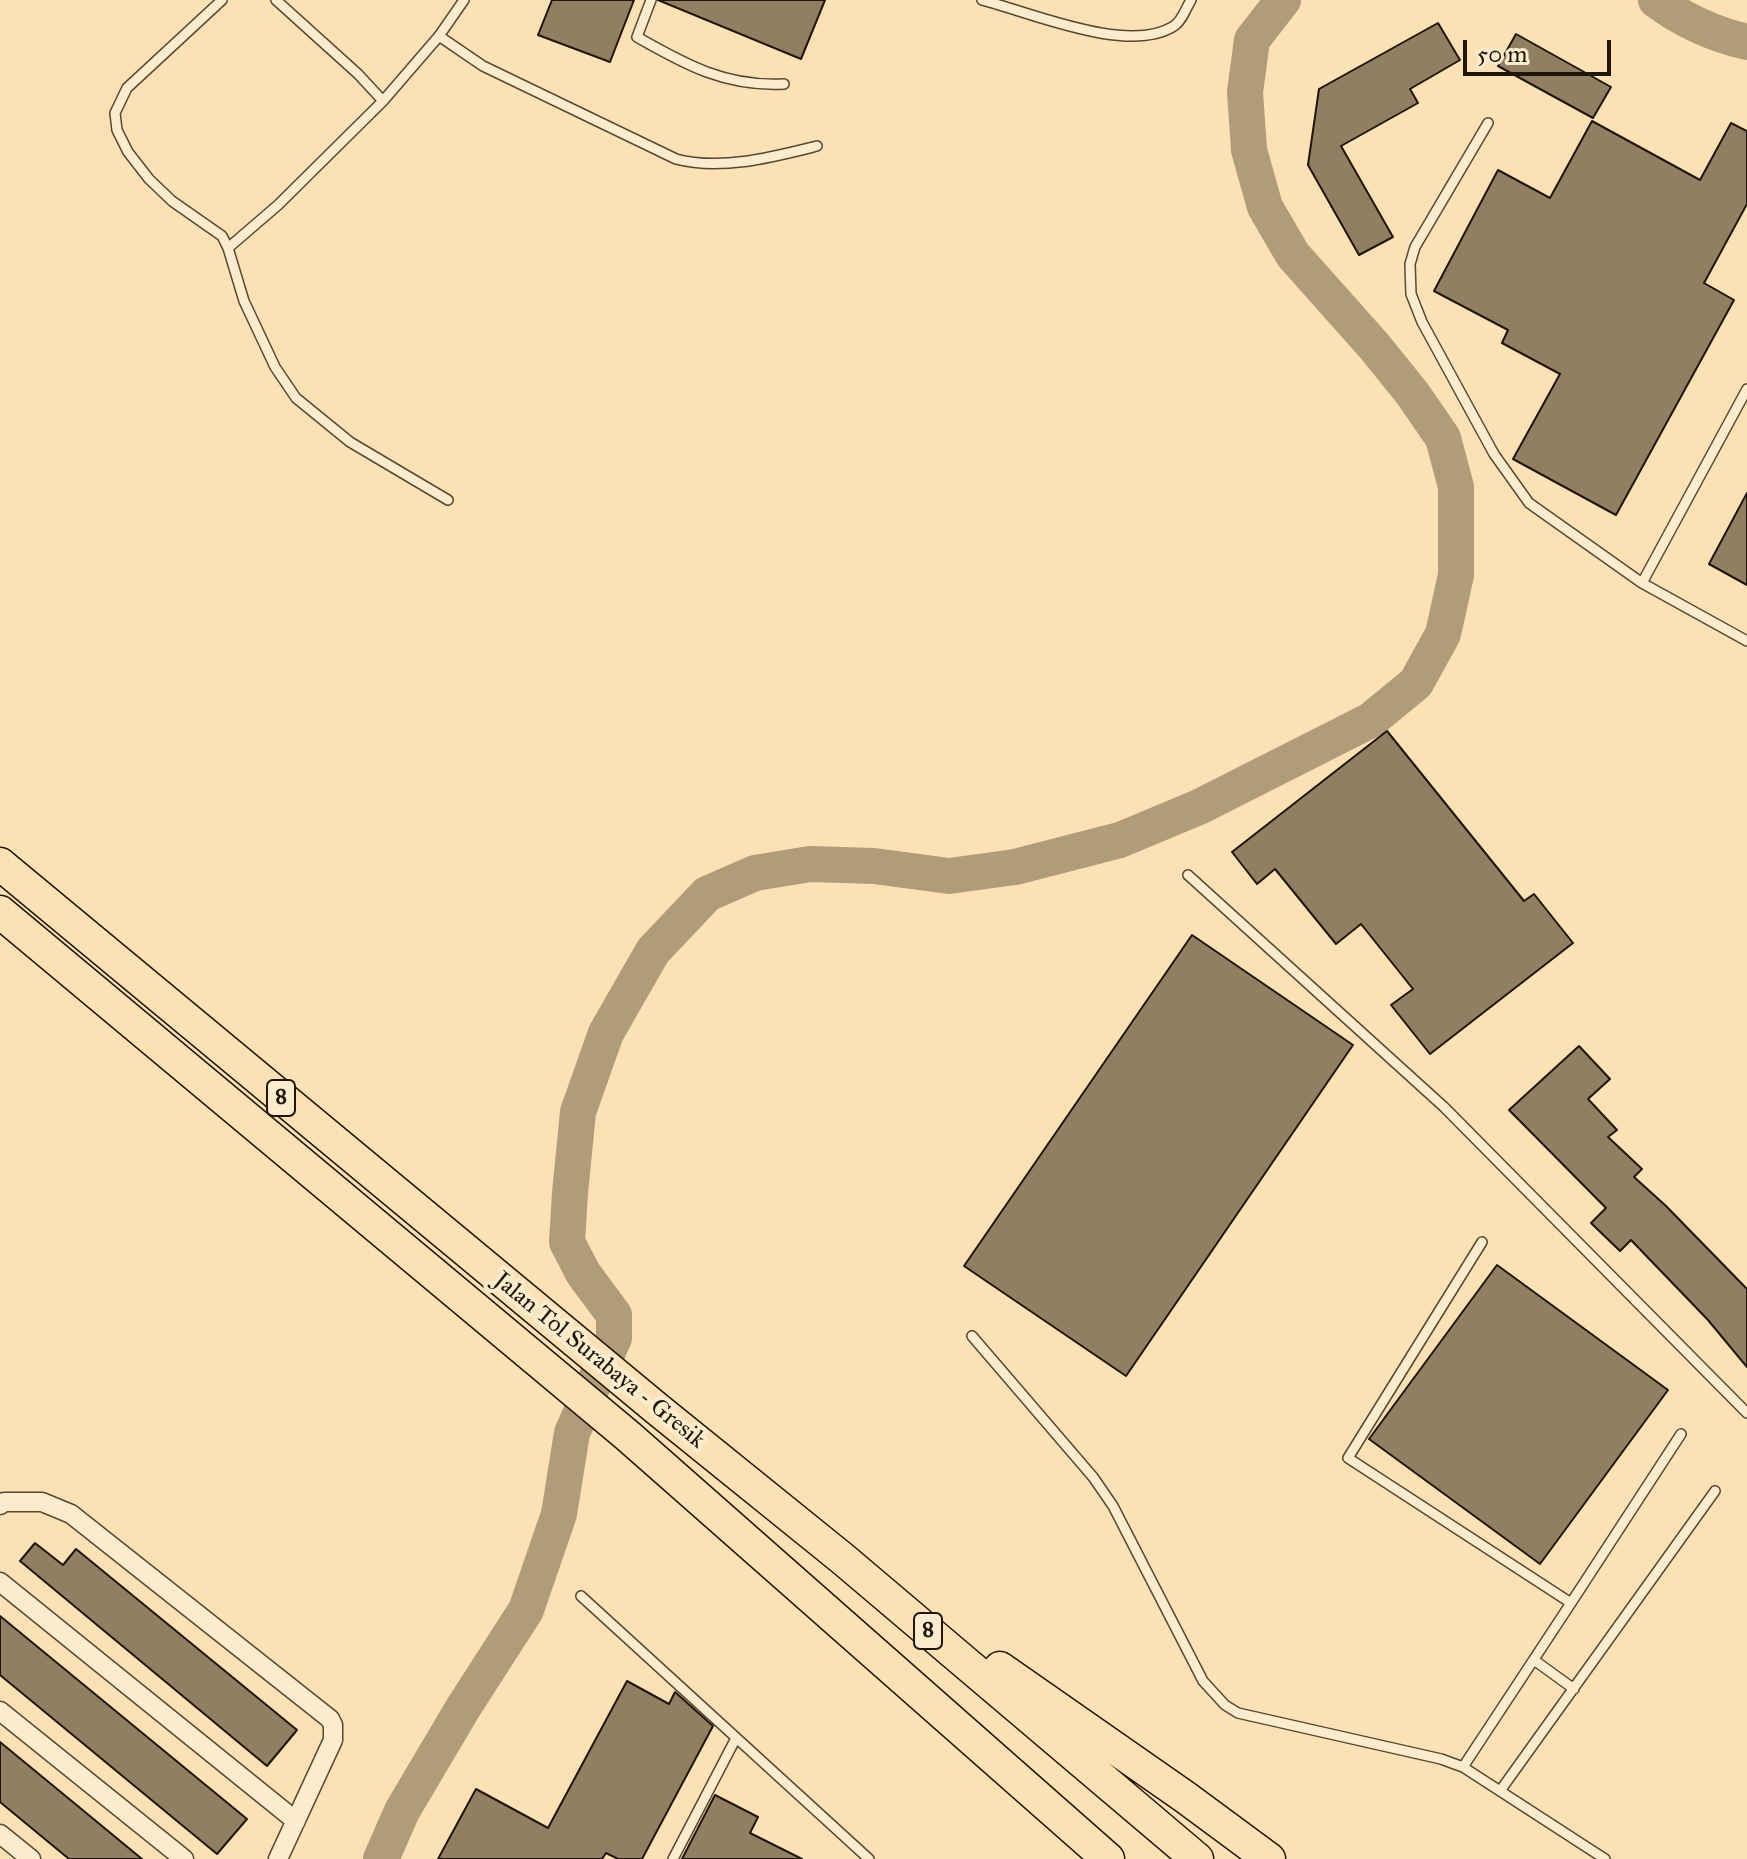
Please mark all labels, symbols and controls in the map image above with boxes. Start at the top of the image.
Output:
scale bar [1467,24,1615,74]
text: 50 m [1477,39,1527,69]
road number: 8 [267,1080,295,1116]
street label: Jalan Tol Surabaya - Gresik [487,1267,711,1455]
road number: 8 [914,1613,942,1649]

